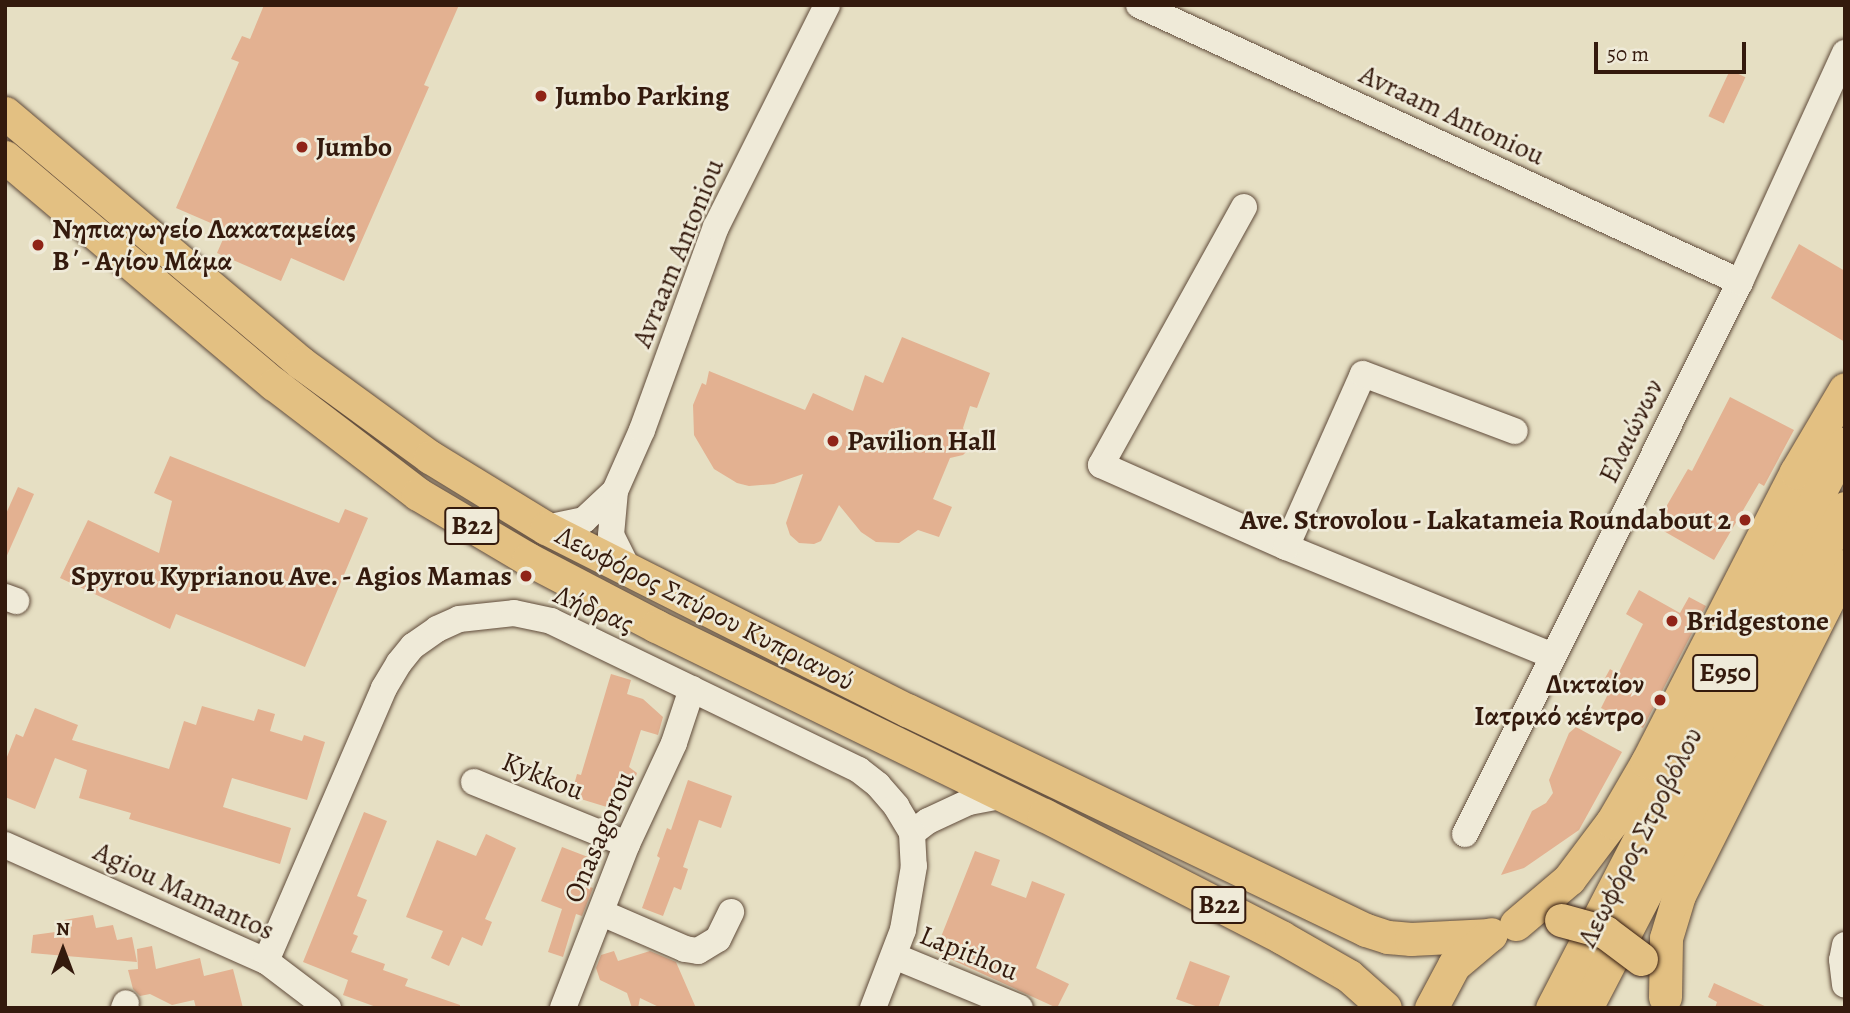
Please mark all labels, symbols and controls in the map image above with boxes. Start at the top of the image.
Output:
scale bar [1598,28,1750,72]
text: 50 m [1607,40,1649,68]
street label: Avraam Antoniou [1354,57,1550,173]
place label: Jumbo Parking [555,79,729,113]
marker: Jumbo Parking [533,88,549,104]
place label: Jumbo [316,130,392,164]
marker: Jumbo [294,139,310,155]
street label: Avraam Antoniou [625,154,731,352]
place label: Νηπιαγωγείο Λακαταμείας Β΄- Αγίου Μάμα [52,212,356,278]
marker: Νηπιαγωγείο Λακαταμείας Β΄- Αγίου Μάμα [30,237,46,253]
street label: Ελαιώνων [1591,374,1671,488]
place label: Pavilion Hall [847,424,996,458]
marker: Pavilion Hall [825,433,841,449]
place label: Ave. Strovolou - Lakatameia Roundabout 2 [1238,503,1731,537]
road number: B22 [444,504,500,548]
marker: Ave. Strovolou - Lakatameia Roundabout 2 [1737,512,1753,528]
street label: Λεωφόρος Σπύρου Κυπριανού [550,518,860,698]
place label: Spyrou Kyprianou Ave. - Agios Mamas [69,559,512,593]
marker: Spyrou Kyprianou Ave. - Agios Mamas [518,568,534,584]
street label: Λήδρας [549,577,639,641]
place label: Bridgestone [1686,604,1829,638]
marker: Bridgestone [1664,613,1680,629]
road number: E950 [1692,650,1758,695]
place label: Δικταίον Ιατρικό κέντρο [1474,667,1644,733]
marker: Δικταίον Ιατρικό κέντρο [1650,690,1670,710]
street label: Λεωφόρος Στροβόλου [1570,722,1710,952]
street label: Kykkou [497,744,589,808]
street label: Onasagorou [556,766,642,908]
street label: Agiou Mamantos [88,834,280,948]
road number: B22 [1191,882,1247,928]
north arrow [28,915,98,985]
text: N [56,916,70,942]
street label: Lapithou [915,918,1023,988]

